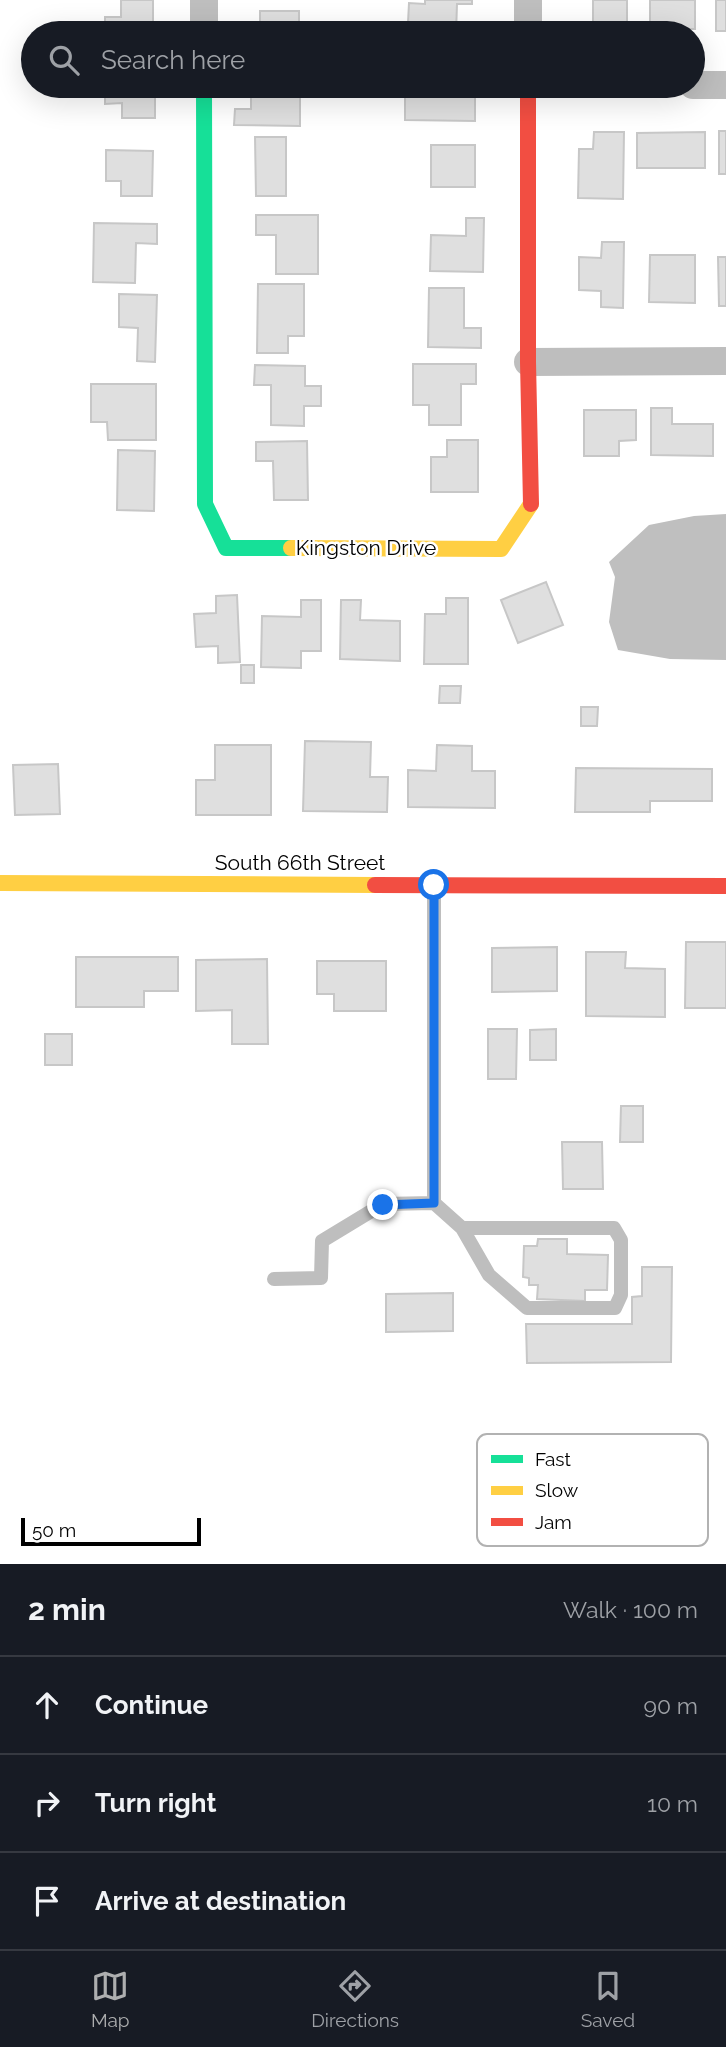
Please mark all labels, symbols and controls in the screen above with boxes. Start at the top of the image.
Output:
search box [21,21,705,98]
icon: search [45,41,83,79]
text: Search here [101,45,245,75]
street label: Kingston Drive [296,535,436,560]
street label: South 66th Street [215,850,385,875]
route start [418,869,449,900]
route end [367,1189,398,1220]
legend [477,1434,708,1546]
text: Fast [535,1448,571,1470]
text: Slow [535,1479,579,1501]
text: Jam [535,1511,572,1533]
scale bar [21,1515,201,1547]
text: 50 m [32,1519,76,1541]
text: 2 min [28,1592,106,1627]
text: Walk · 100 m [563,1596,698,1623]
icon: ahead [28,1686,66,1724]
text: Continue [95,1690,208,1720]
text: 90 m [643,1692,698,1719]
icon: right [28,1784,66,1822]
text: Turn right [95,1788,216,1818]
text: 10 m [647,1790,698,1817]
icon: arrive [28,1882,66,1920]
text: Arrive at destination [95,1886,346,1916]
tab: Map [91,1967,130,2031]
tab: Directions [311,1967,399,2031]
tab: Saved [581,1967,635,2031]

